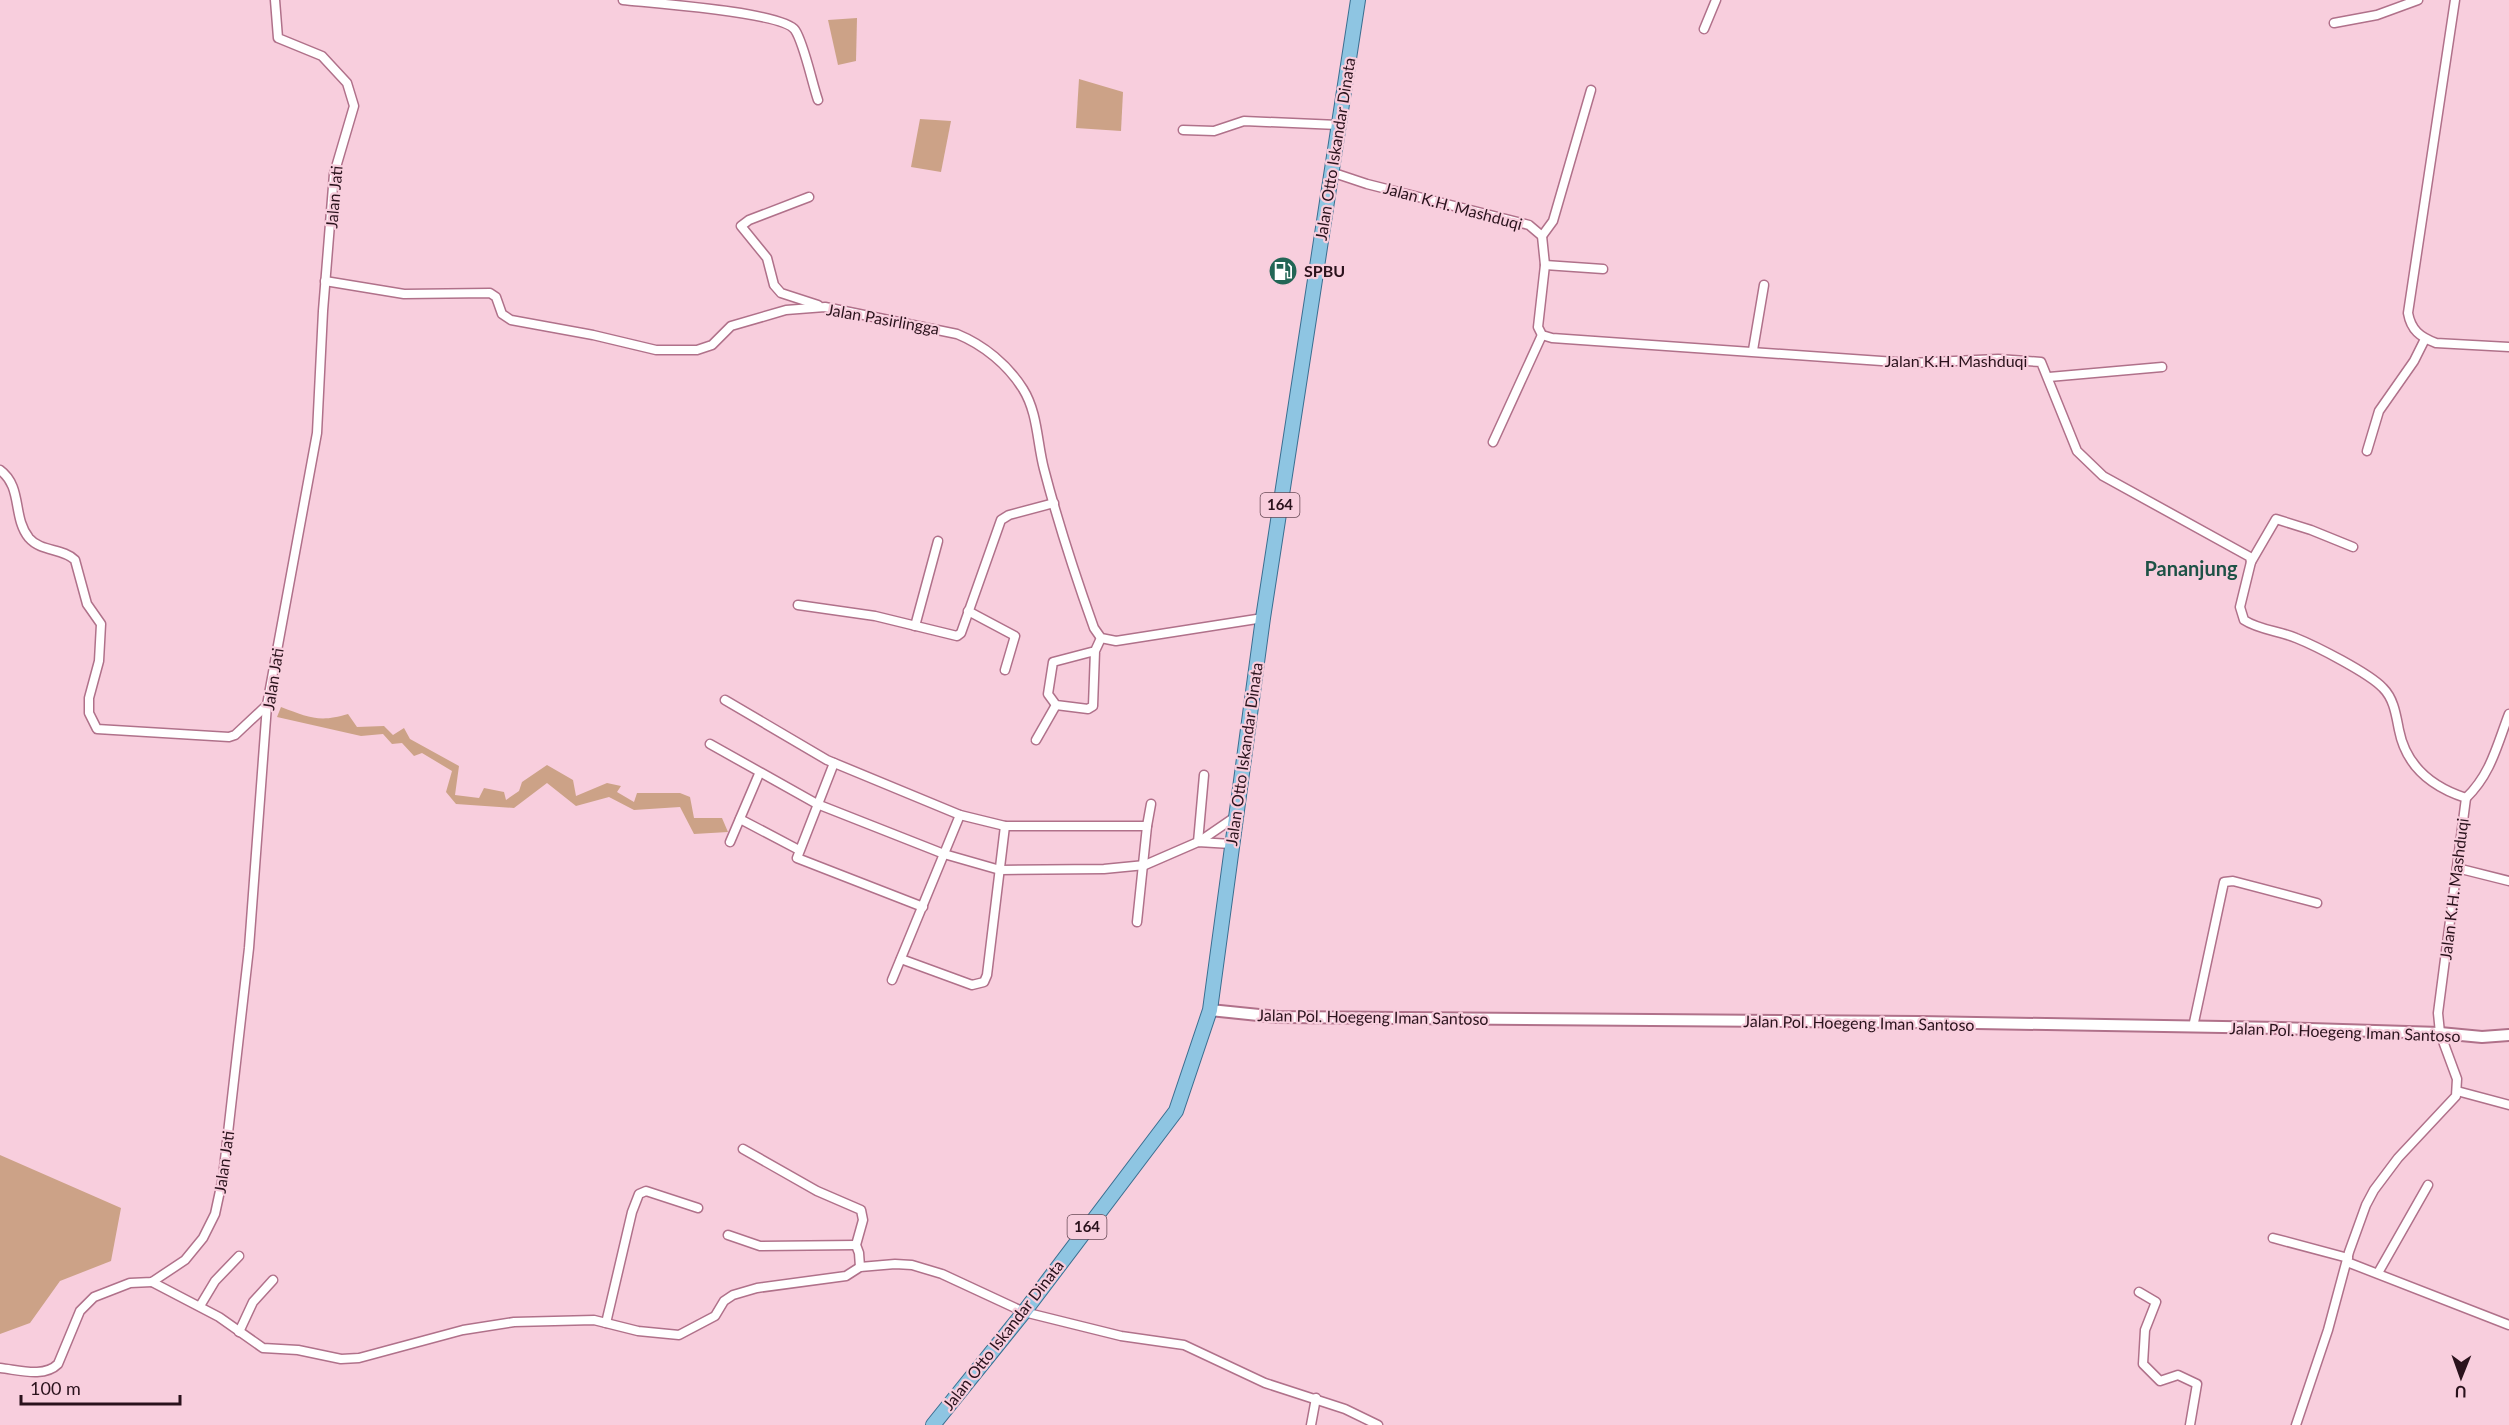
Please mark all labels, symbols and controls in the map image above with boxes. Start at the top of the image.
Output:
street label: Jalan Otto Iskandar Dinata [1311,56,1358,242]
street label: Jalan Jati [321,165,346,229]
street label: Jalan K.H. Mashduqi [1382,178,1525,233]
fuel station icon: SPBU [1267,255,1299,287]
place label: SPBU [1304,261,1345,280]
street label: Jalan Pasirlingga [825,299,941,338]
street label: Jalan K.H. Mashduqi [1885,351,2027,370]
road number: 164 [1260,493,1300,517]
district label: Pananjung [2144,556,2238,580]
street label: Jalan Jati [258,646,287,711]
street label: Jalan Otto Iskandar Dinata [1221,661,1266,847]
street label: Jalan K.H. Mashduqi [2435,817,2472,961]
street label: Jalan Pol. Hoegeng Iman Santoso [1257,1005,1489,1028]
street label: Jalan Pol. Hoegeng Iman Santoso [1743,1011,1975,1034]
street label: Jalan Pol. Hoegeng Iman Santoso [2229,1018,2461,1045]
street label: Jalan Jati [210,1129,237,1194]
road number: 164 [1068,1215,1106,1239]
street label: Jalan Otto Iskandar Dinata [938,1256,1067,1413]
north arrow [2431,1347,2491,1407]
scale bar [21,1368,180,1406]
text: 100 m [30,1377,81,1399]
text: U [2455,1383,2467,1402]

